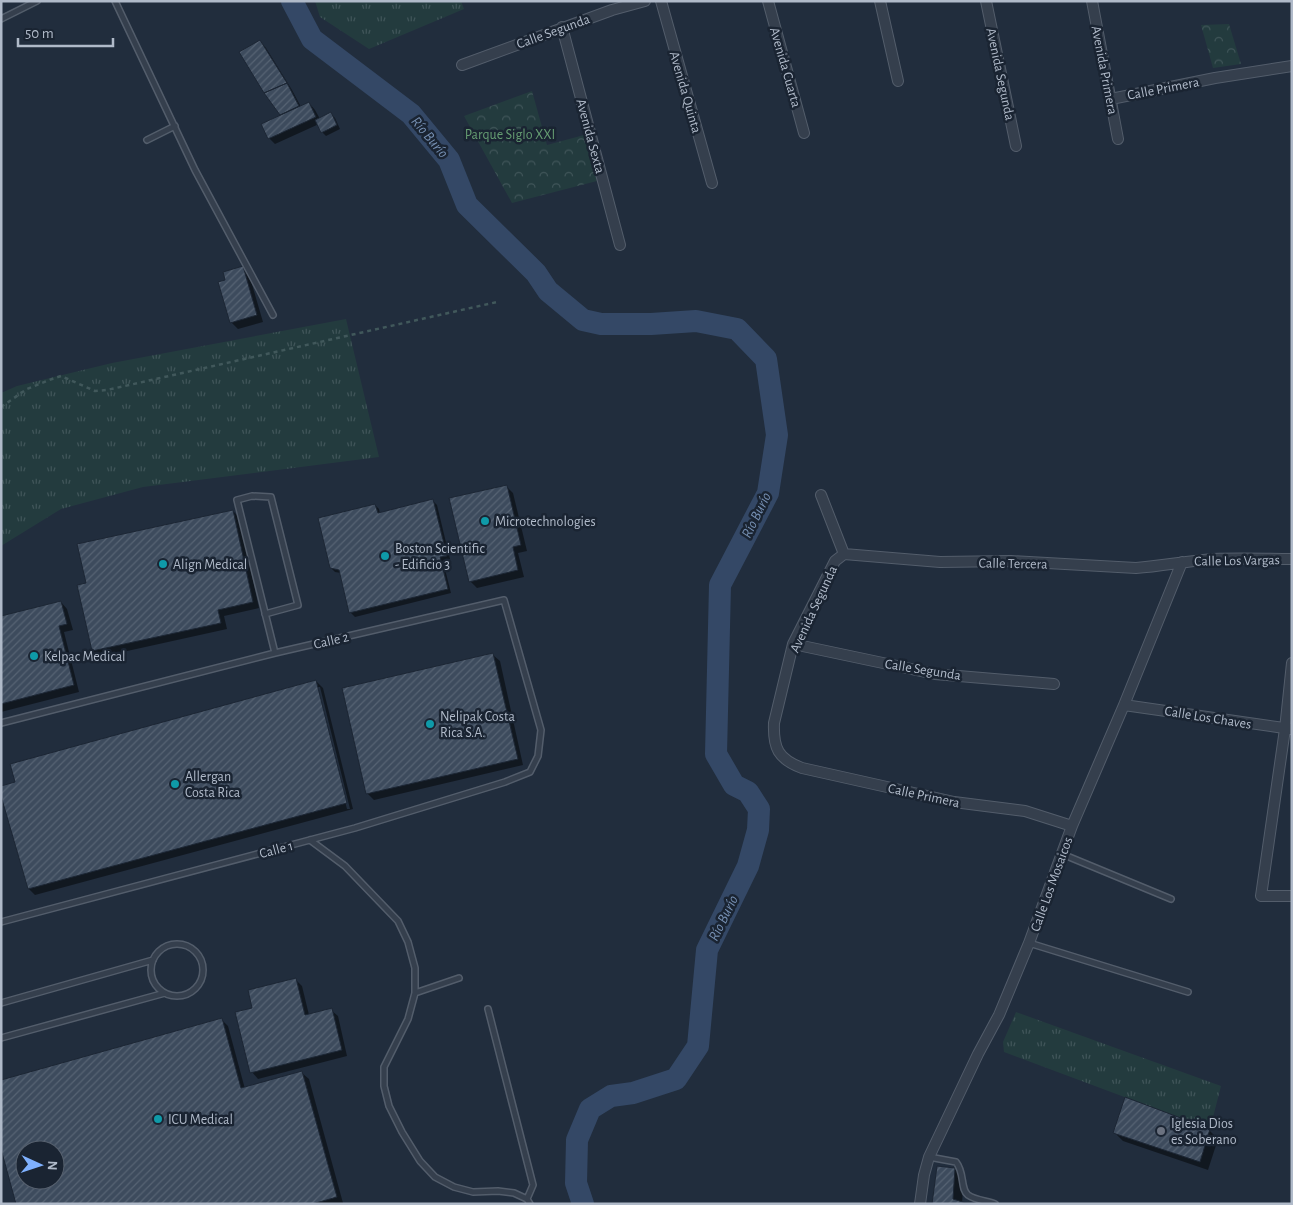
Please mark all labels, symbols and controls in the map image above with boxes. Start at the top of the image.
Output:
street label: Calle Segunda [515,12,592,52]
scale bar [18,15,112,47]
street label: Avenida Primera [1089,25,1120,116]
text: 50 m [25,26,54,41]
street label: Avenida Cuarta [767,26,803,109]
street label: Avenida Segunda [983,27,1017,122]
street label: Avenida Quinta [667,50,704,135]
street label: Calle Primera [1126,75,1201,103]
street label: Avenida Sexta [573,98,607,176]
water label: Río Burío [408,114,451,161]
park label: Parque Siglo XXI [465,128,555,142]
water label: Río Burío [739,490,774,540]
marker: Microtechnologies [479,515,491,527]
place label: Microtechnologies [495,515,596,529]
place label: Boston Scientific - Edificio 3 [395,542,485,572]
marker: Boston Scientific - Edificio 3 [379,550,391,562]
street label: Calle Los Vargas [1194,553,1280,569]
street label: Calle Tercera [978,556,1048,572]
marker: Align Medical [157,558,169,570]
place label: Align Medical [173,558,247,572]
street label: Avenida Segunda [788,563,840,655]
street label: Calle 2 [312,630,350,652]
marker: Kelpac Medical [28,650,40,662]
place label: Kelpac Medical [44,650,126,664]
street label: Calle Segunda [884,657,962,683]
street label: Calle Los Chaves [1163,704,1252,732]
place label: Nelipak Costa Rica S.A. [440,710,515,740]
marker: Nelipak Costa Rica S.A. [424,718,436,730]
place label: Allergan Costa Rica [185,770,241,800]
marker: Allergan Costa Rica [169,778,181,790]
street label: Calle Primera [887,782,961,811]
street label: Calle Los Mosaicos [1028,835,1076,934]
street label: Calle 1 [258,839,295,861]
water label: Río Burío [706,893,741,943]
marker: ICU Medical [152,1113,164,1125]
place label: ICU Medical [168,1113,233,1127]
place label: Iglesia Dios es Soberano [1171,1117,1237,1147]
marker: Iglesia Dios es Soberano [1155,1125,1167,1137]
north arrow [15,1140,65,1190]
text: N [45,1160,59,1171]

